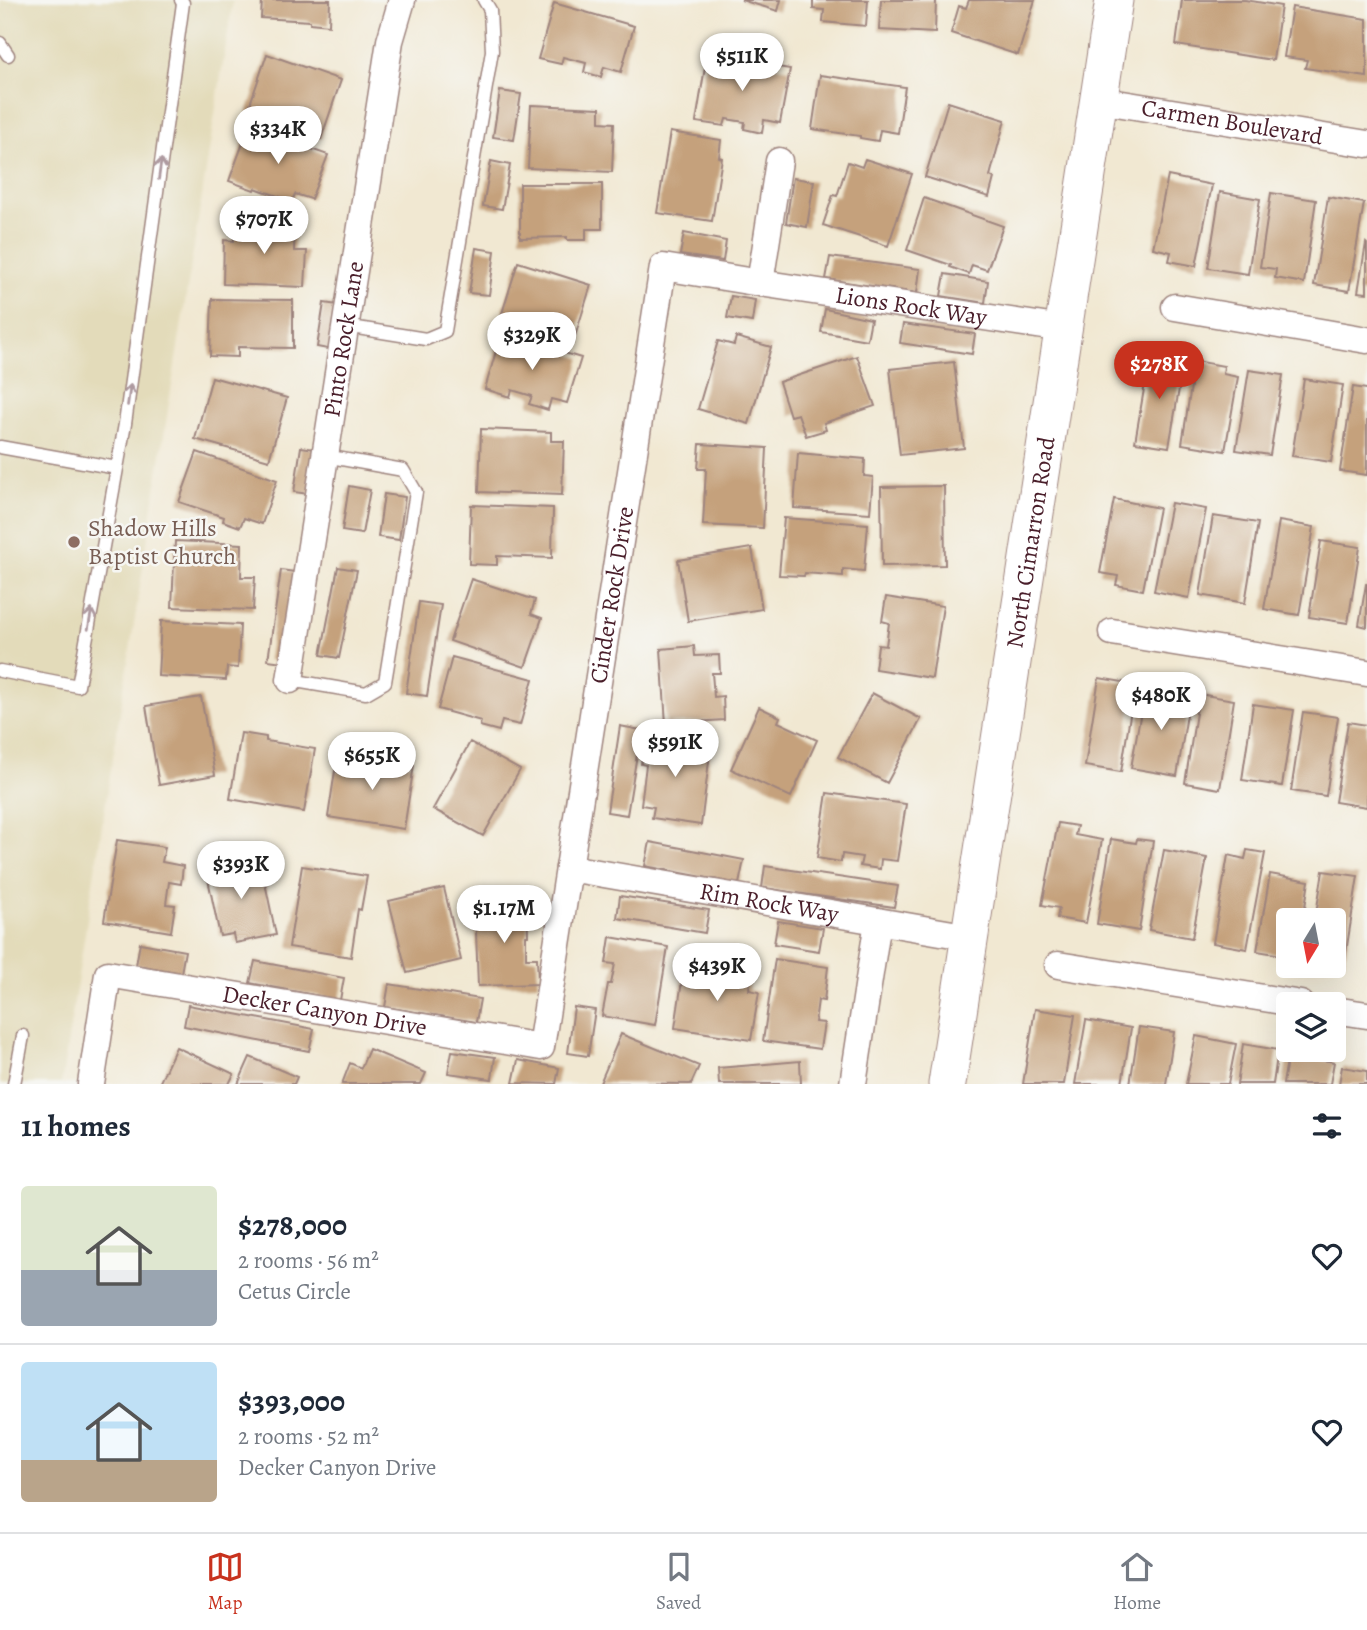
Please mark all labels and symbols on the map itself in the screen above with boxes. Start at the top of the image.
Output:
pin: $511K [693,34,791,93]
street label: Carmen Boulevard [1139,91,1325,153]
pin: $334K [229,106,327,166]
one-way arrow [154,159,167,181]
pin: $707K [215,196,313,256]
street label: Pinto Rock Lane [315,259,371,419]
street label: Lions Rock Way [833,279,989,333]
pin: $329K [483,312,581,372]
pin: $278K [1110,342,1208,401]
one-way arrow [122,384,135,407]
street label: North Cimarron Road [998,434,1063,651]
street label: Cinder Rock Drive [582,504,641,686]
place label: Shadow Hills Baptist Church [88,512,236,572]
marker: Shadow Hills Baptist Church [66,534,82,550]
one-way arrow [84,608,97,631]
pin: $480K [1112,672,1210,732]
pin: $591K [626,720,724,779]
pin: $655K [323,732,421,792]
pin: $393K [192,842,290,901]
street label: Rim Rock Way [697,875,841,930]
pin: $1.17M [447,886,561,945]
north arrow [1276,908,1346,978]
pin: $439K [668,944,766,1003]
street label: Decker Canyon Drive [220,978,429,1044]

